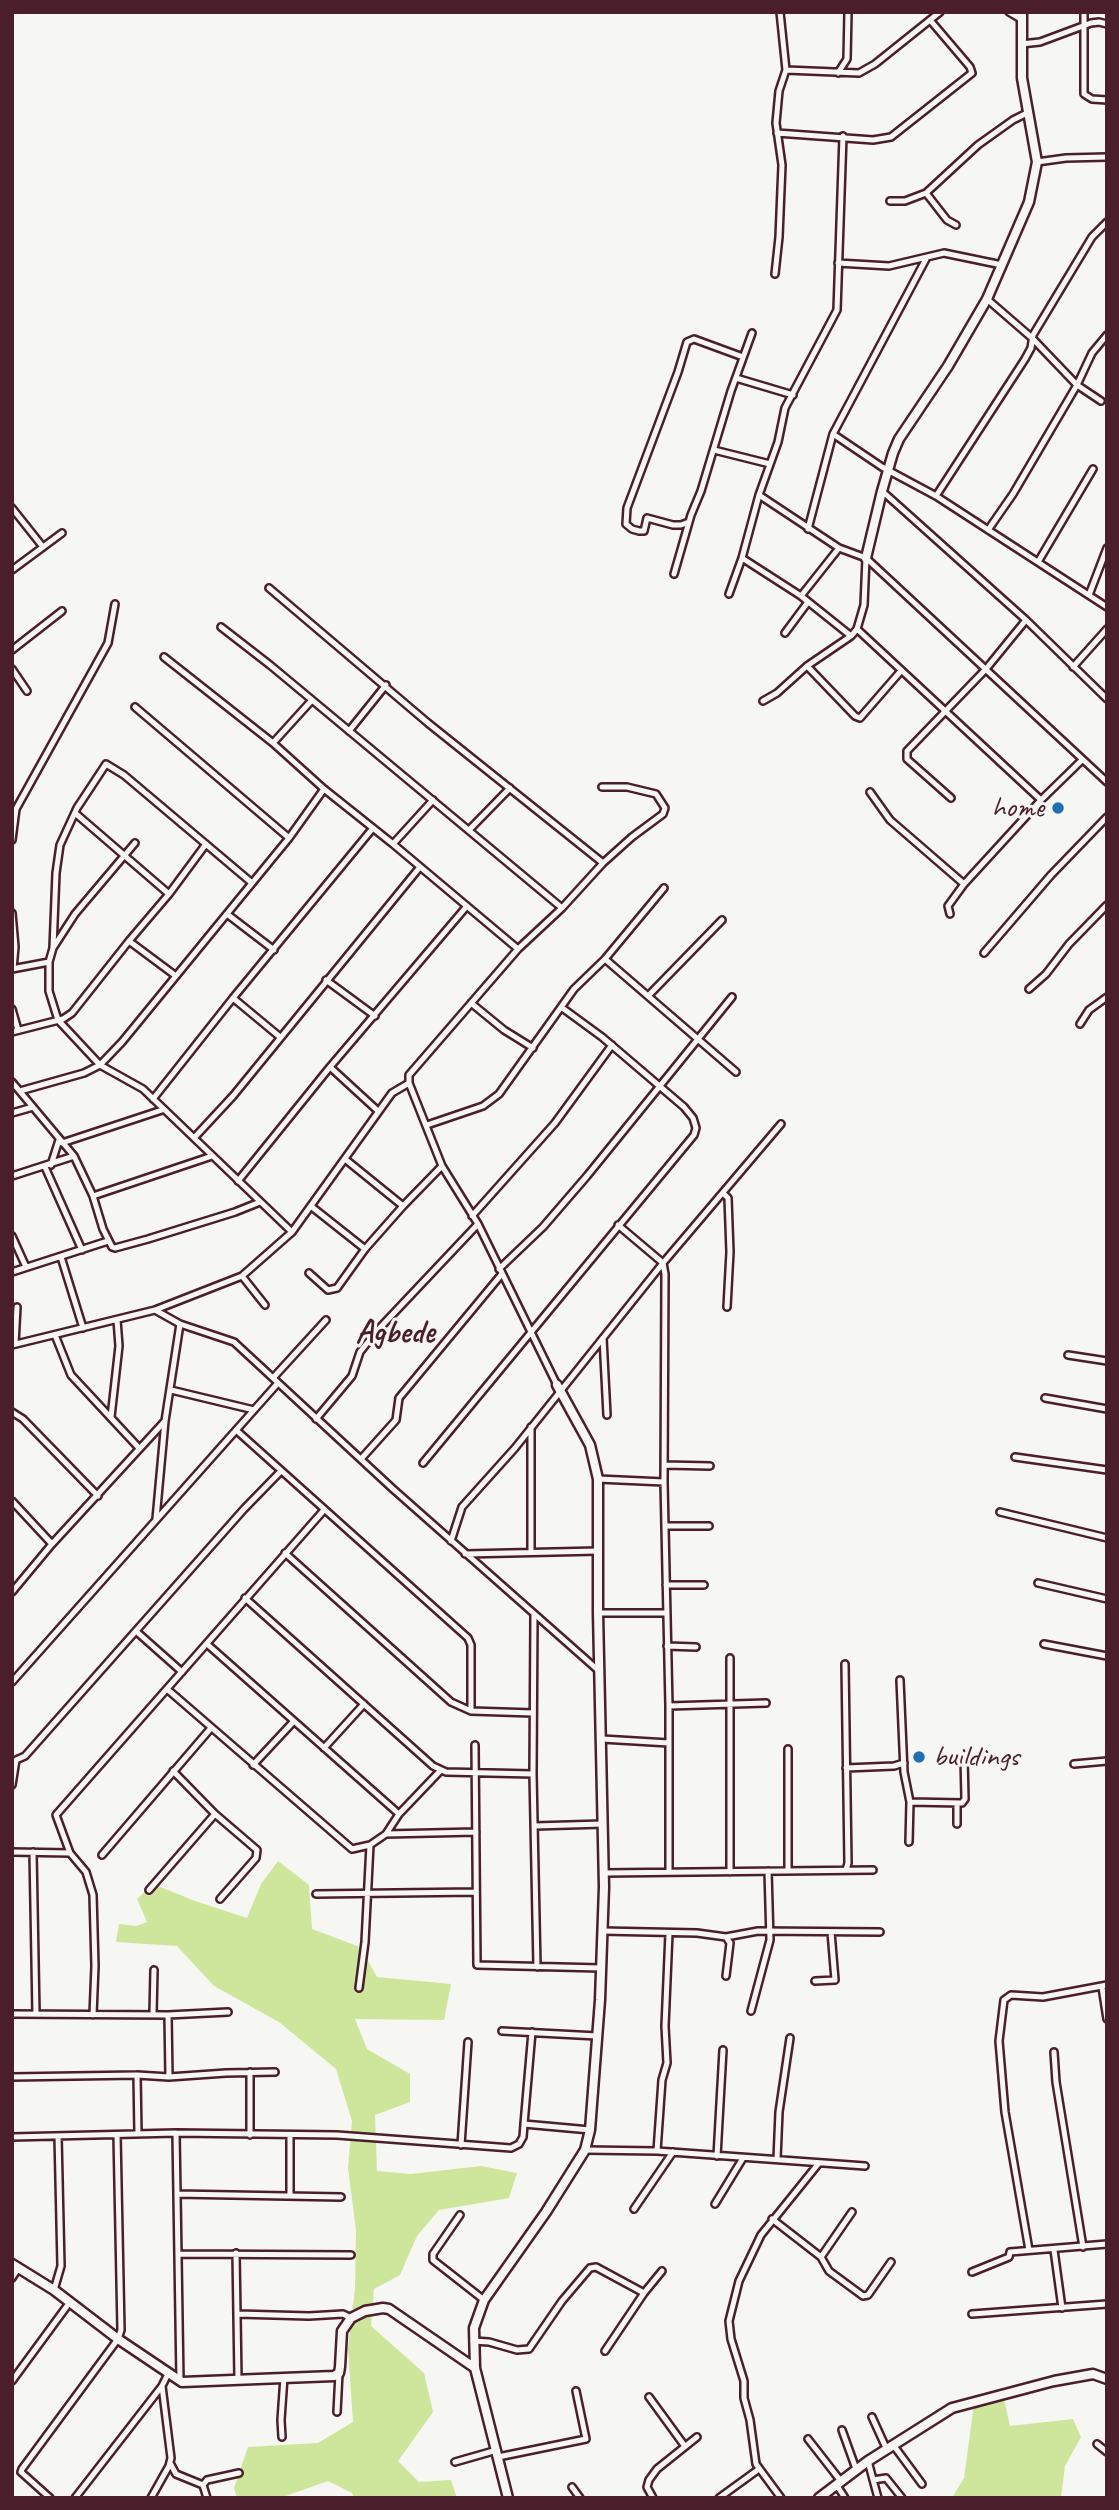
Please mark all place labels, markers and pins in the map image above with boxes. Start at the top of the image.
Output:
place label: home [991,790,1044,826]
marker: home [1050,800,1066,816]
place label: buildings [933,1739,1019,1775]
marker: buildings [911,1749,927,1765]

